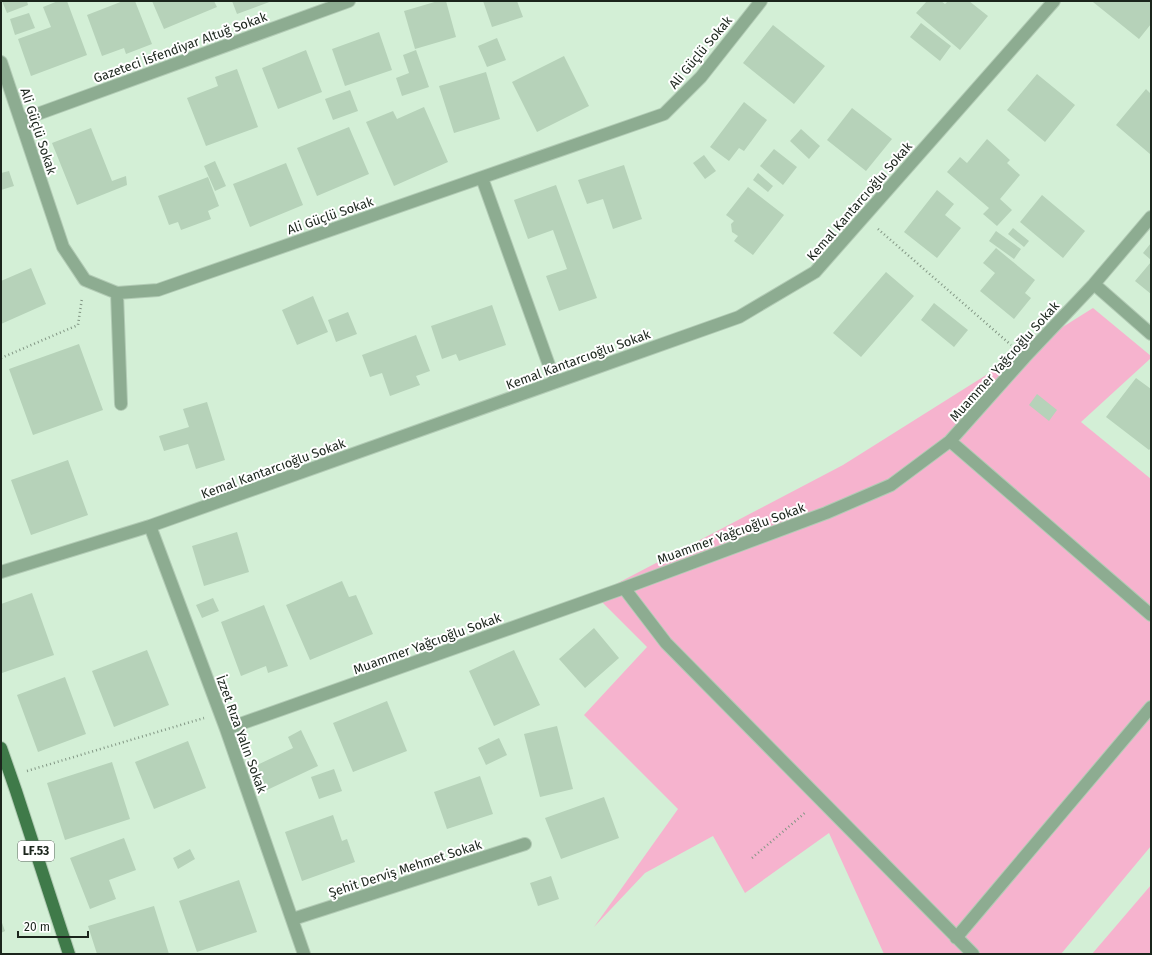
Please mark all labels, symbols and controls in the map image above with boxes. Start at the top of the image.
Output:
street label: Gazeteci İsfendiyar Altuğ Sokak [91,9,269,86]
street label: Ali Güçlü Sokak [666,13,735,92]
street label: Ali Güçlü Sokak [17,86,60,177]
street label: Kemal Kantarcıoğlu Sokak [804,139,915,264]
street label: Ali Güçlü Sokak [285,194,375,237]
street label: Muammer Yağcıoğlu Sokak [947,298,1062,424]
street label: Kemal Kantarcıoğlu Sokak [504,326,653,393]
street label: Kemal Kantarcıoğlu Sokak [199,435,348,502]
street label: Muammer Yağcıoğlu Sokak [655,500,807,567]
street label: Muammer Yağcıoğlu Sokak [351,610,503,677]
street label: İzzet Rıza Yalın Sokak [213,673,270,795]
street label: Şehit Derviş Mehmet Sokak [327,837,484,900]
road number: LF.53 [18,841,54,861]
scale bar [18,913,88,939]
text: 20 m [24,920,50,934]

